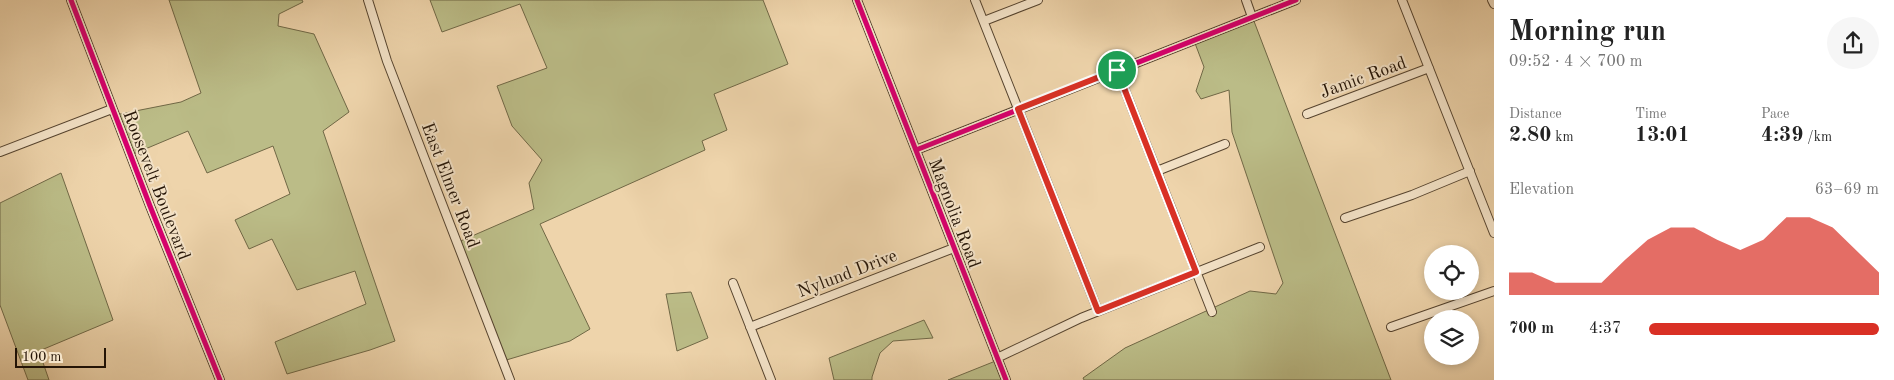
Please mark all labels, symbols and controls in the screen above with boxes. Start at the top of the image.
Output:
button: share [1827,17,1879,69]
text: Morning run [1509,19,1666,47]
pin [1096,49,1138,91]
street label: Jamic Road [1318,54,1409,102]
text: 09:52 · 4 × 700 m [1509,54,1642,70]
icon: arrive [1103,56,1131,84]
text: Distance [1509,107,1562,121]
text: Time [1635,107,1666,121]
text: Pace [1761,107,1789,121]
street label: Roosevelt Boulevard [119,108,193,263]
street label: East Elmer Road [418,120,482,251]
text: 2.80 [1509,125,1551,146]
text: 13:01 [1635,125,1690,146]
text: 4:39 [1761,125,1803,146]
text: km [1551,130,1574,144]
text: /km [1803,130,1832,144]
street label: Magnolia Road [925,156,983,271]
text: Elevation [1509,182,1574,198]
text: 63–69 m [1815,182,1879,198]
map controls [1424,245,1479,365]
button: locate [1424,245,1479,300]
street label: Nylund Drive [795,247,900,301]
button: layers [1424,310,1479,365]
text: 700 m [1509,321,1554,337]
text: 4:37 [1589,321,1621,337]
scale bar [15,345,106,368]
text: 100 m [22,350,61,364]

